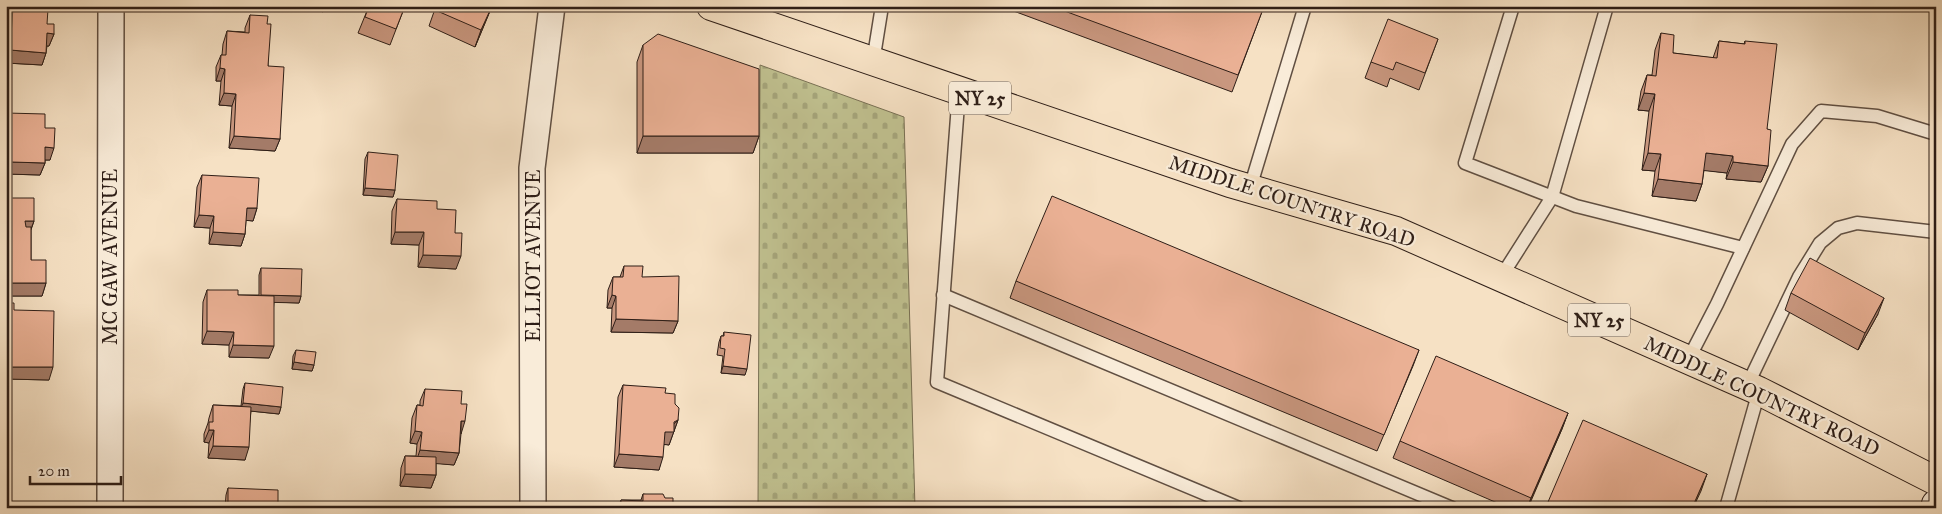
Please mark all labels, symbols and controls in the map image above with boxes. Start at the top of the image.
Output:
road number: NY 25 [949,82,1011,115]
street label: MIDDLE COUNTRY ROAD [1166,150,1418,252]
street label: MC GAW AVENUE [98,169,122,345]
street label: ELLIOT AVENUE [521,170,545,342]
road number: NY 25 [1568,304,1630,336]
street label: MIDDLE COUNTRY ROAD [1640,331,1884,461]
scale bar [30,454,121,486]
text: 20 m [38,462,70,480]

